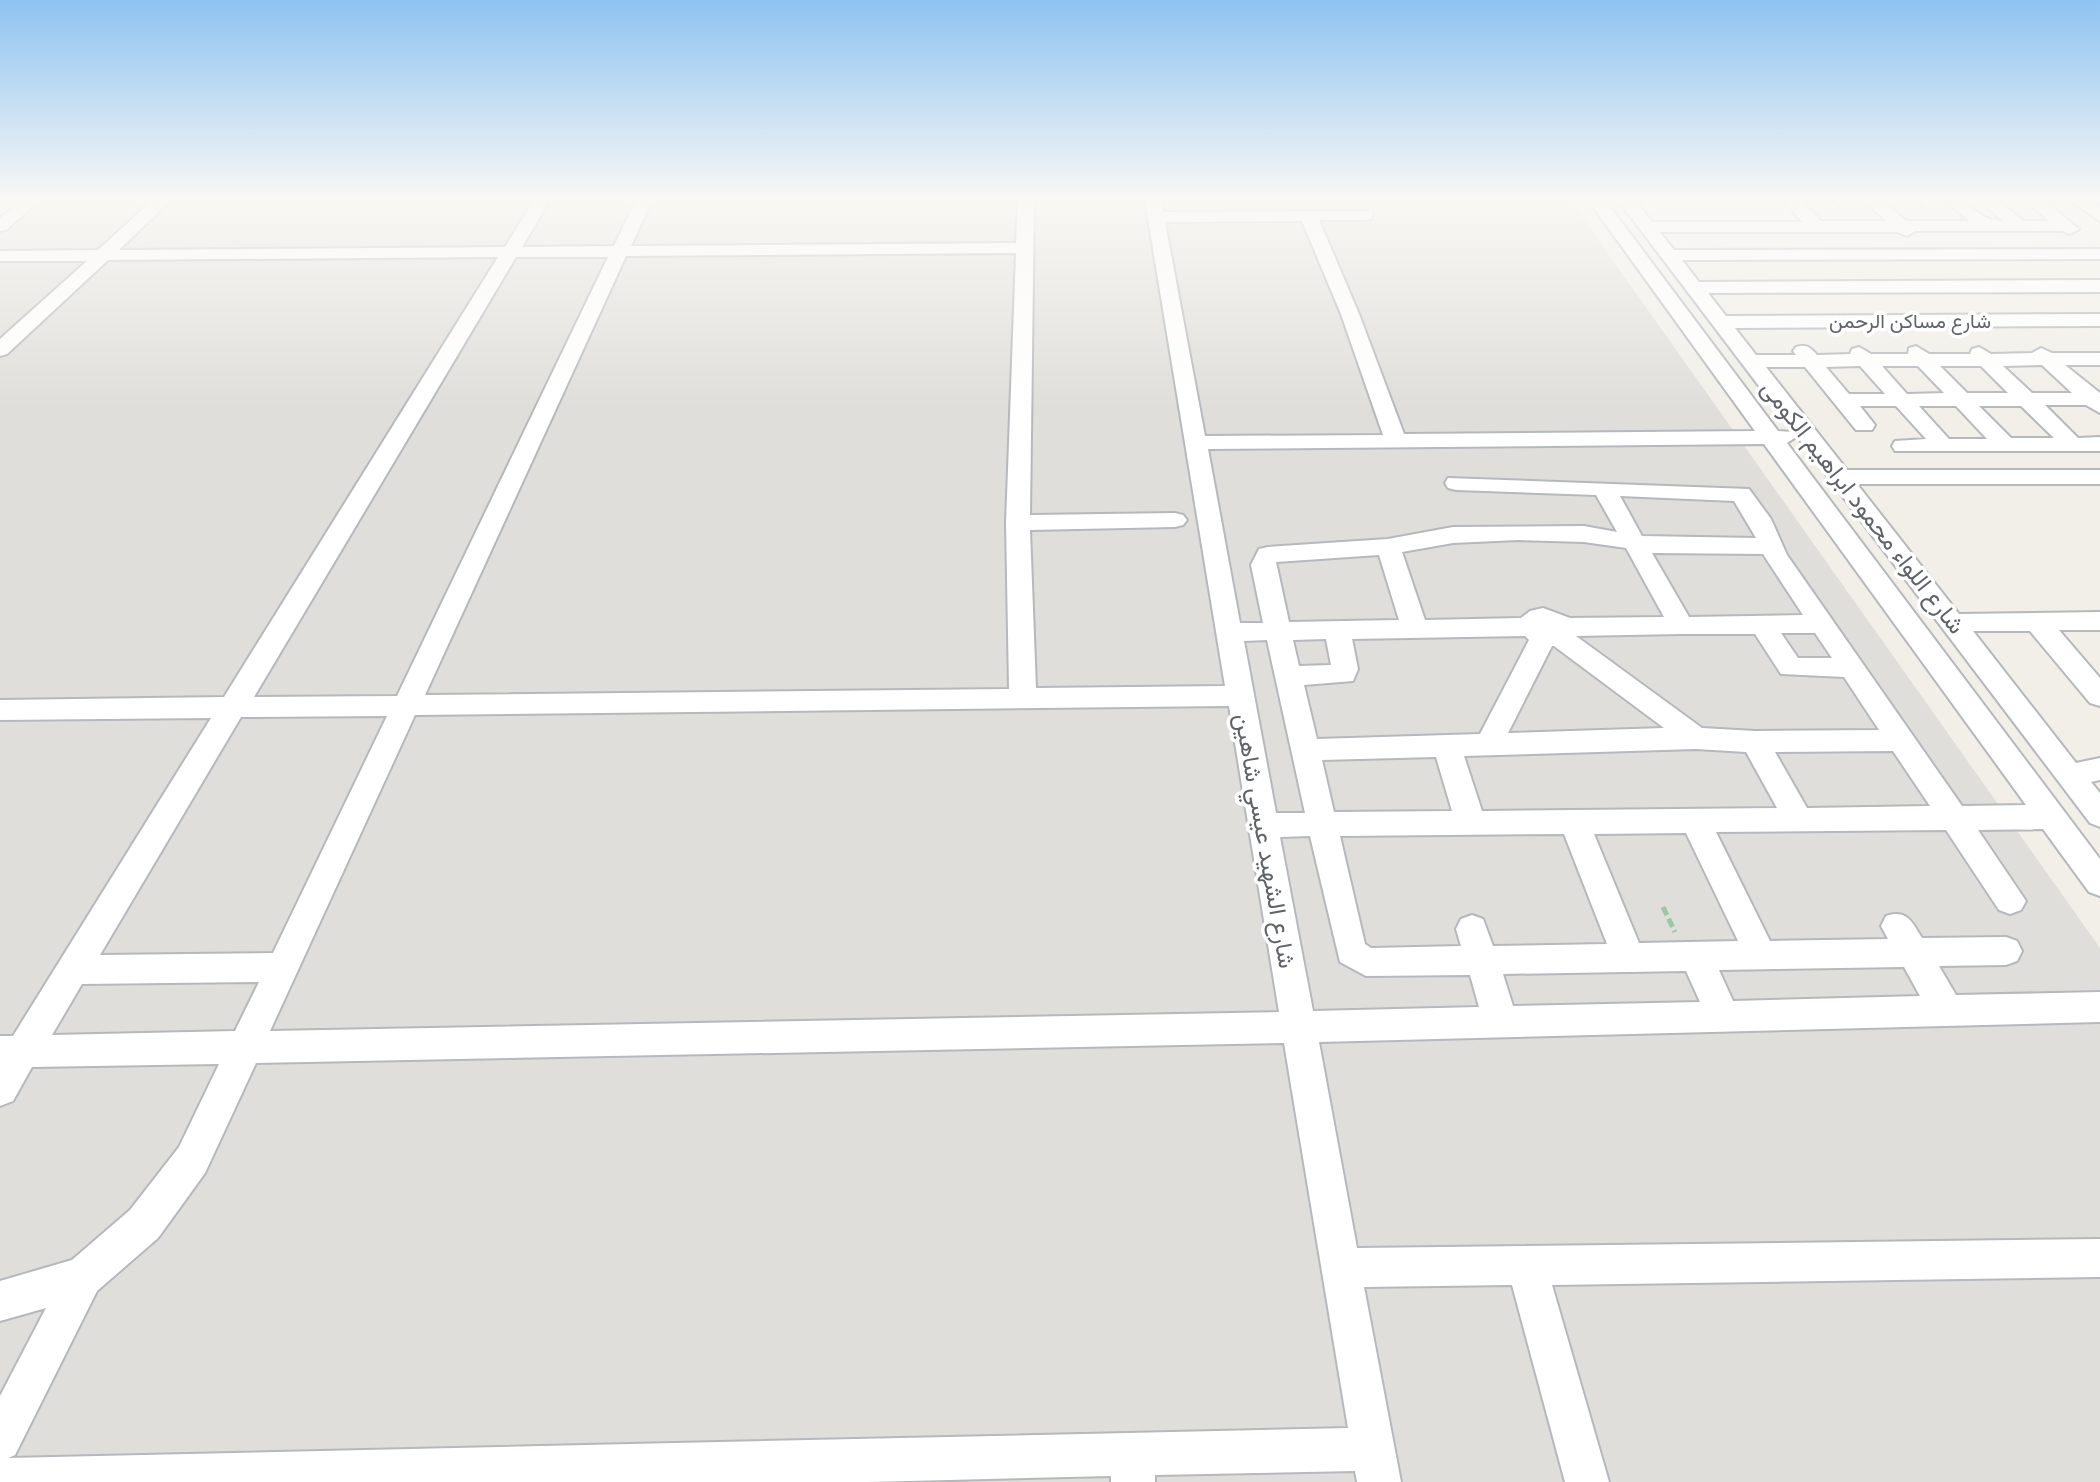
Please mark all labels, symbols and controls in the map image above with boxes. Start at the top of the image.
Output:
street label: شارع مساكن الرحمن [1829,309,1991,335]
street label: شارع اللواء محمود ابراهيم الكومى [1754,375,1971,641]
street label: شارع الشهيد عيسي شاهين [1224,711,1301,971]

